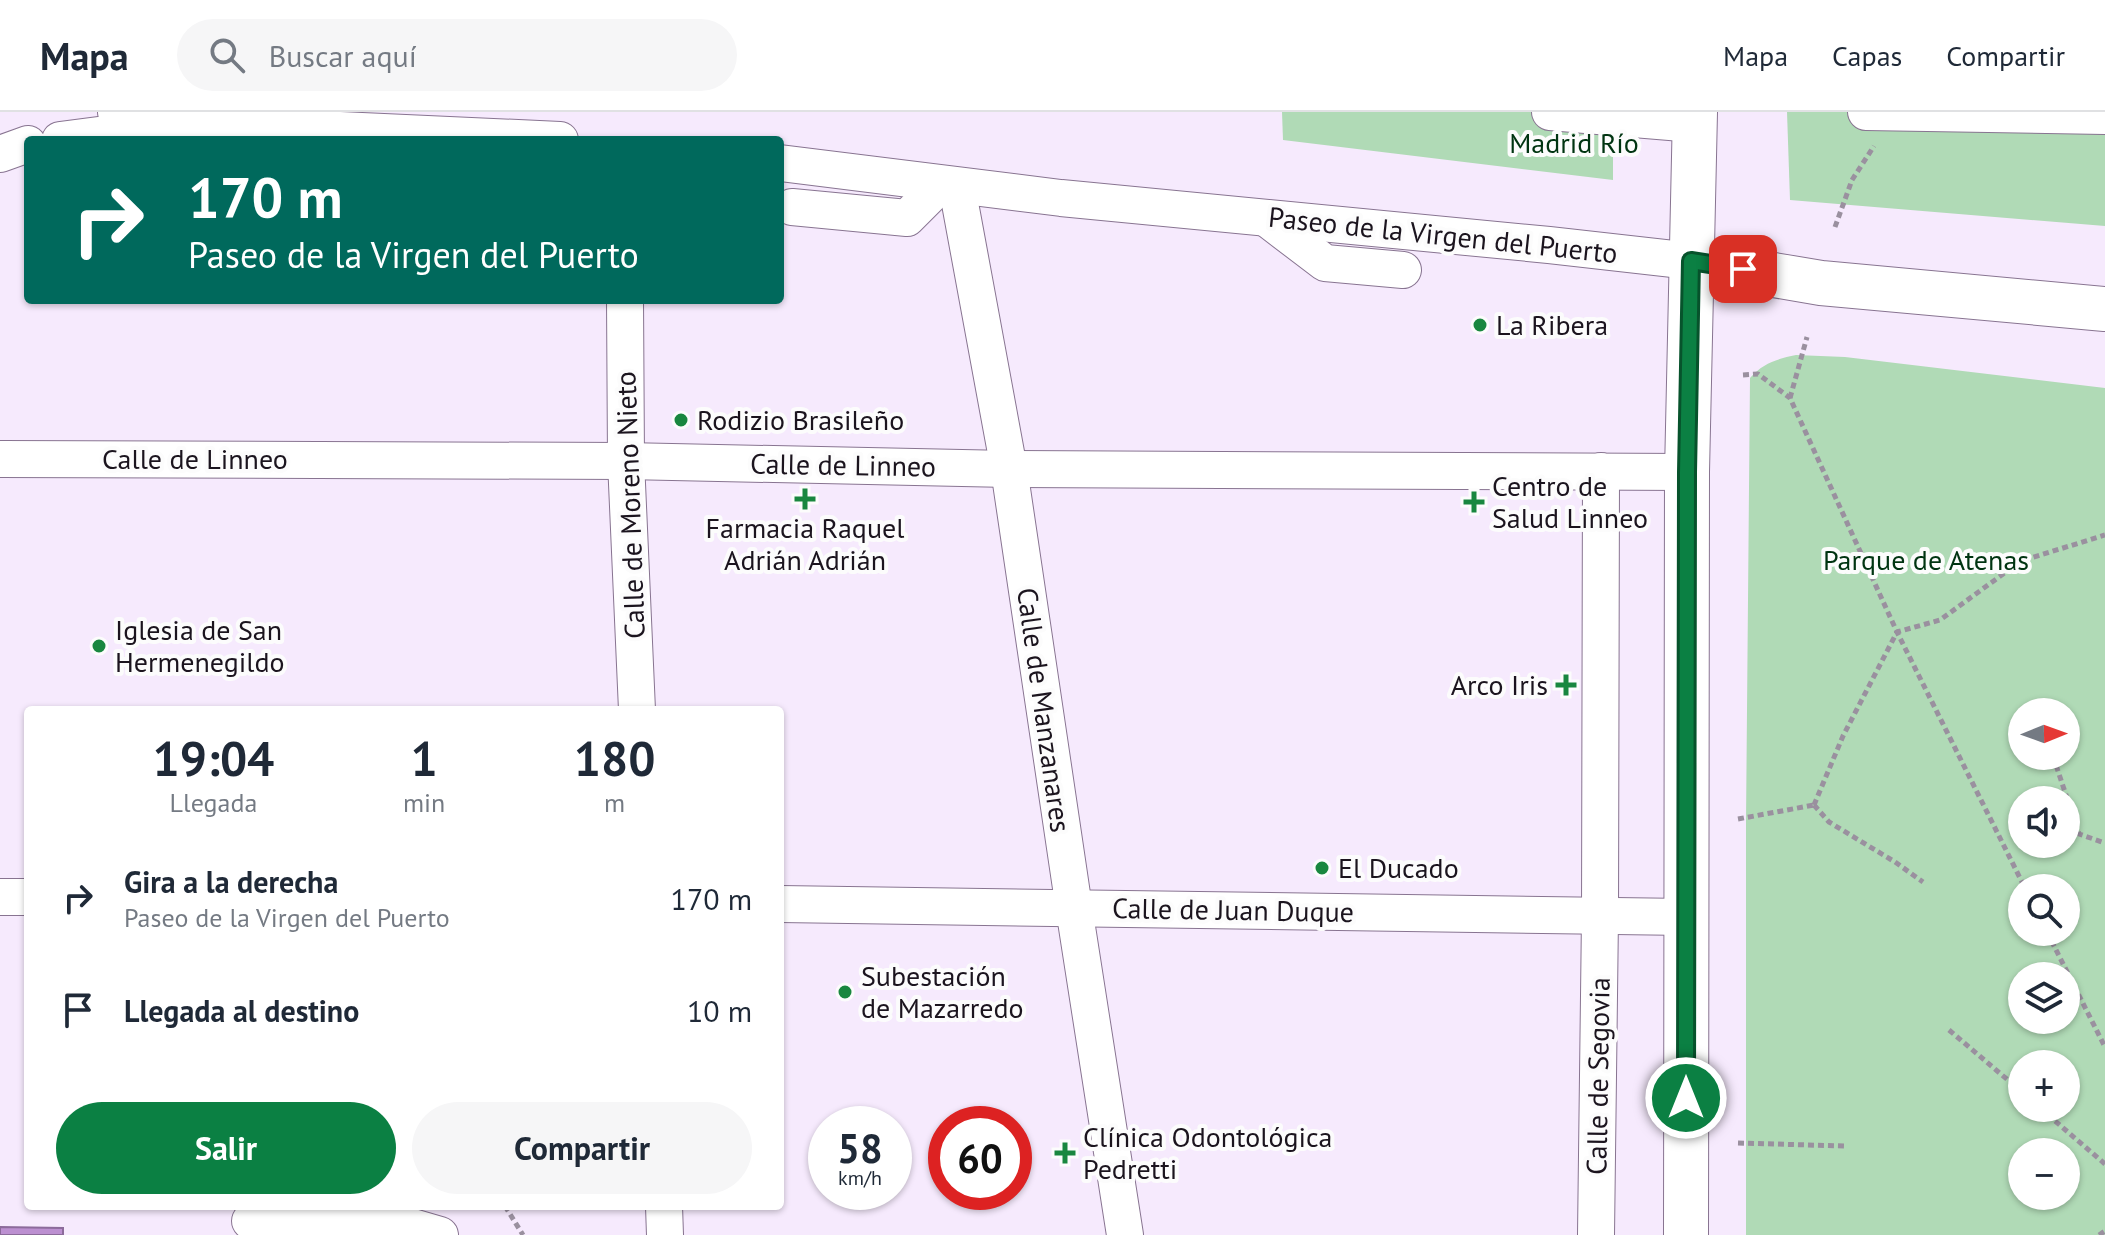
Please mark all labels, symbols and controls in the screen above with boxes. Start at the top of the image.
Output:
search box [177,19,737,91]
text: Mapa [40,31,129,80]
icon: search [205,33,249,77]
text: Buscar aquí [269,36,417,75]
text: Mapa [1723,37,1788,74]
text: Capas [1832,37,1902,74]
text: Compartir [1946,37,2065,74]
park label: Madrid Río [1509,124,1639,161]
text: 170 m [188,161,343,233]
icon: right [56,168,160,272]
street label: Paseo de la Virgen del Puerto [1267,198,1619,271]
text: Paseo de la Virgen del Puerto [188,231,639,278]
pin [1709,235,1777,303]
icon: arrive [1721,247,1765,291]
place label: La Ribera [1496,306,1608,343]
marker: La Ribera [1471,316,1489,334]
street label: Calle de Moreno Nieto [606,371,653,639]
place label: Rodizio Brasileño [697,401,904,438]
marker: Rodizio Brasileño [672,411,690,429]
street label: Calle de Linneo [102,440,288,477]
street label: Calle de Linneo [750,444,936,485]
place label: Centro de Salud Linneo [1492,467,1648,536]
marker: Farmacia Raquel Adrián Adrián [796,490,814,508]
marker: Centro de Salud Linneo [1463,491,1485,513]
place label: Farmacia Raquel Adrián Adrián [706,509,904,578]
park label: Parque de Atenas [1823,541,2029,578]
street label: Calle de Manzanares [1009,585,1080,835]
place label: Iglesia de San Hermenegildo [115,611,285,680]
marker: Iglesia de San Hermenegildo [90,637,108,655]
place label: Arco Iris [1451,666,1548,703]
marker: Arco Iris [1555,674,1577,696]
north arrow [2008,698,2080,770]
map controls [2008,698,2080,1210]
text: 19:04 [153,727,274,789]
text: 1 [410,727,438,789]
text: 180 [574,727,655,789]
text: Llegada [170,786,257,819]
text: min [403,786,445,819]
text: m [604,786,625,819]
button: sound [2008,786,2080,858]
place label: El Ducado [1338,849,1459,886]
marker: El Ducado [1313,859,1331,877]
text: Gira a la derecha [124,862,338,901]
button: search [2008,874,2080,946]
icon: right [56,876,100,920]
text: 170 m [671,879,752,918]
street label: Calle de Juan Duque [1112,889,1354,930]
text: Paseo de la Virgen del Puerto [124,901,450,934]
place label: Subestación de Mazarredo [861,957,1024,1026]
button: layers [2008,962,2080,1034]
street label: Calle de Segovia [1577,977,1618,1175]
marker: Subestación de Mazarredo [836,983,854,1001]
icon: arrive [56,988,100,1032]
text: Llegada al destino [124,991,359,1030]
text: 10 m [687,991,752,1030]
button: + [2008,1050,2080,1122]
position arrow [1644,1056,1728,1140]
button: Salir [56,1102,396,1194]
button: Compartir [412,1102,752,1194]
speed limit sign: 60 [928,1106,1032,1210]
place label: Clínica Odontológica Pedretti [1083,1118,1332,1187]
text: 58 [837,1122,883,1174]
button: − [2008,1138,2080,1210]
marker: Clínica Odontológica Pedretti [1054,1142,1076,1164]
text: km/h [838,1165,882,1191]

